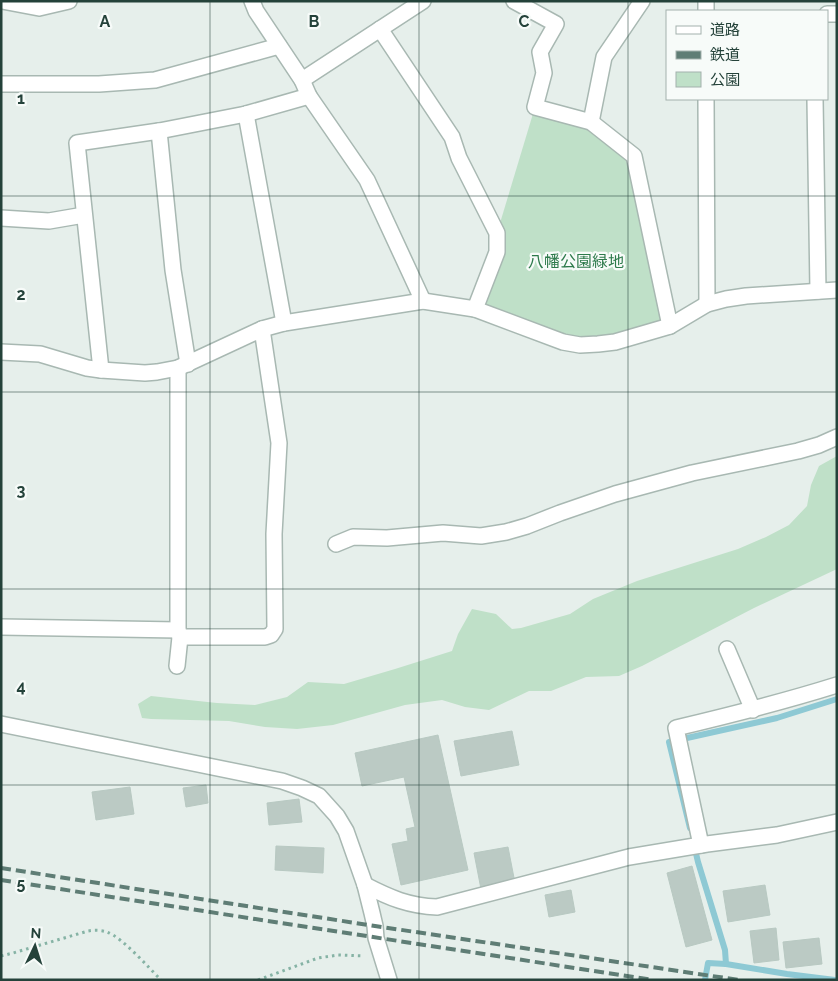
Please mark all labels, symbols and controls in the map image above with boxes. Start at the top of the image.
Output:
legend [666,10,828,100]
text: A [100,12,111,31]
text: B [309,12,320,31]
text: C [519,12,530,31]
text: 道路 [710,21,740,39]
text: 鉄道 [710,46,740,64]
text: 公園 [710,71,740,89]
text: 1 [17,89,25,108]
park label: 八幡公園緑地 [528,252,624,271]
text: 2 [16,285,26,304]
text: 3 [17,481,26,500]
text: 4 [16,677,26,696]
text: 5 [17,874,26,893]
north arrow [10,921,60,971]
text: N [30,925,42,941]

